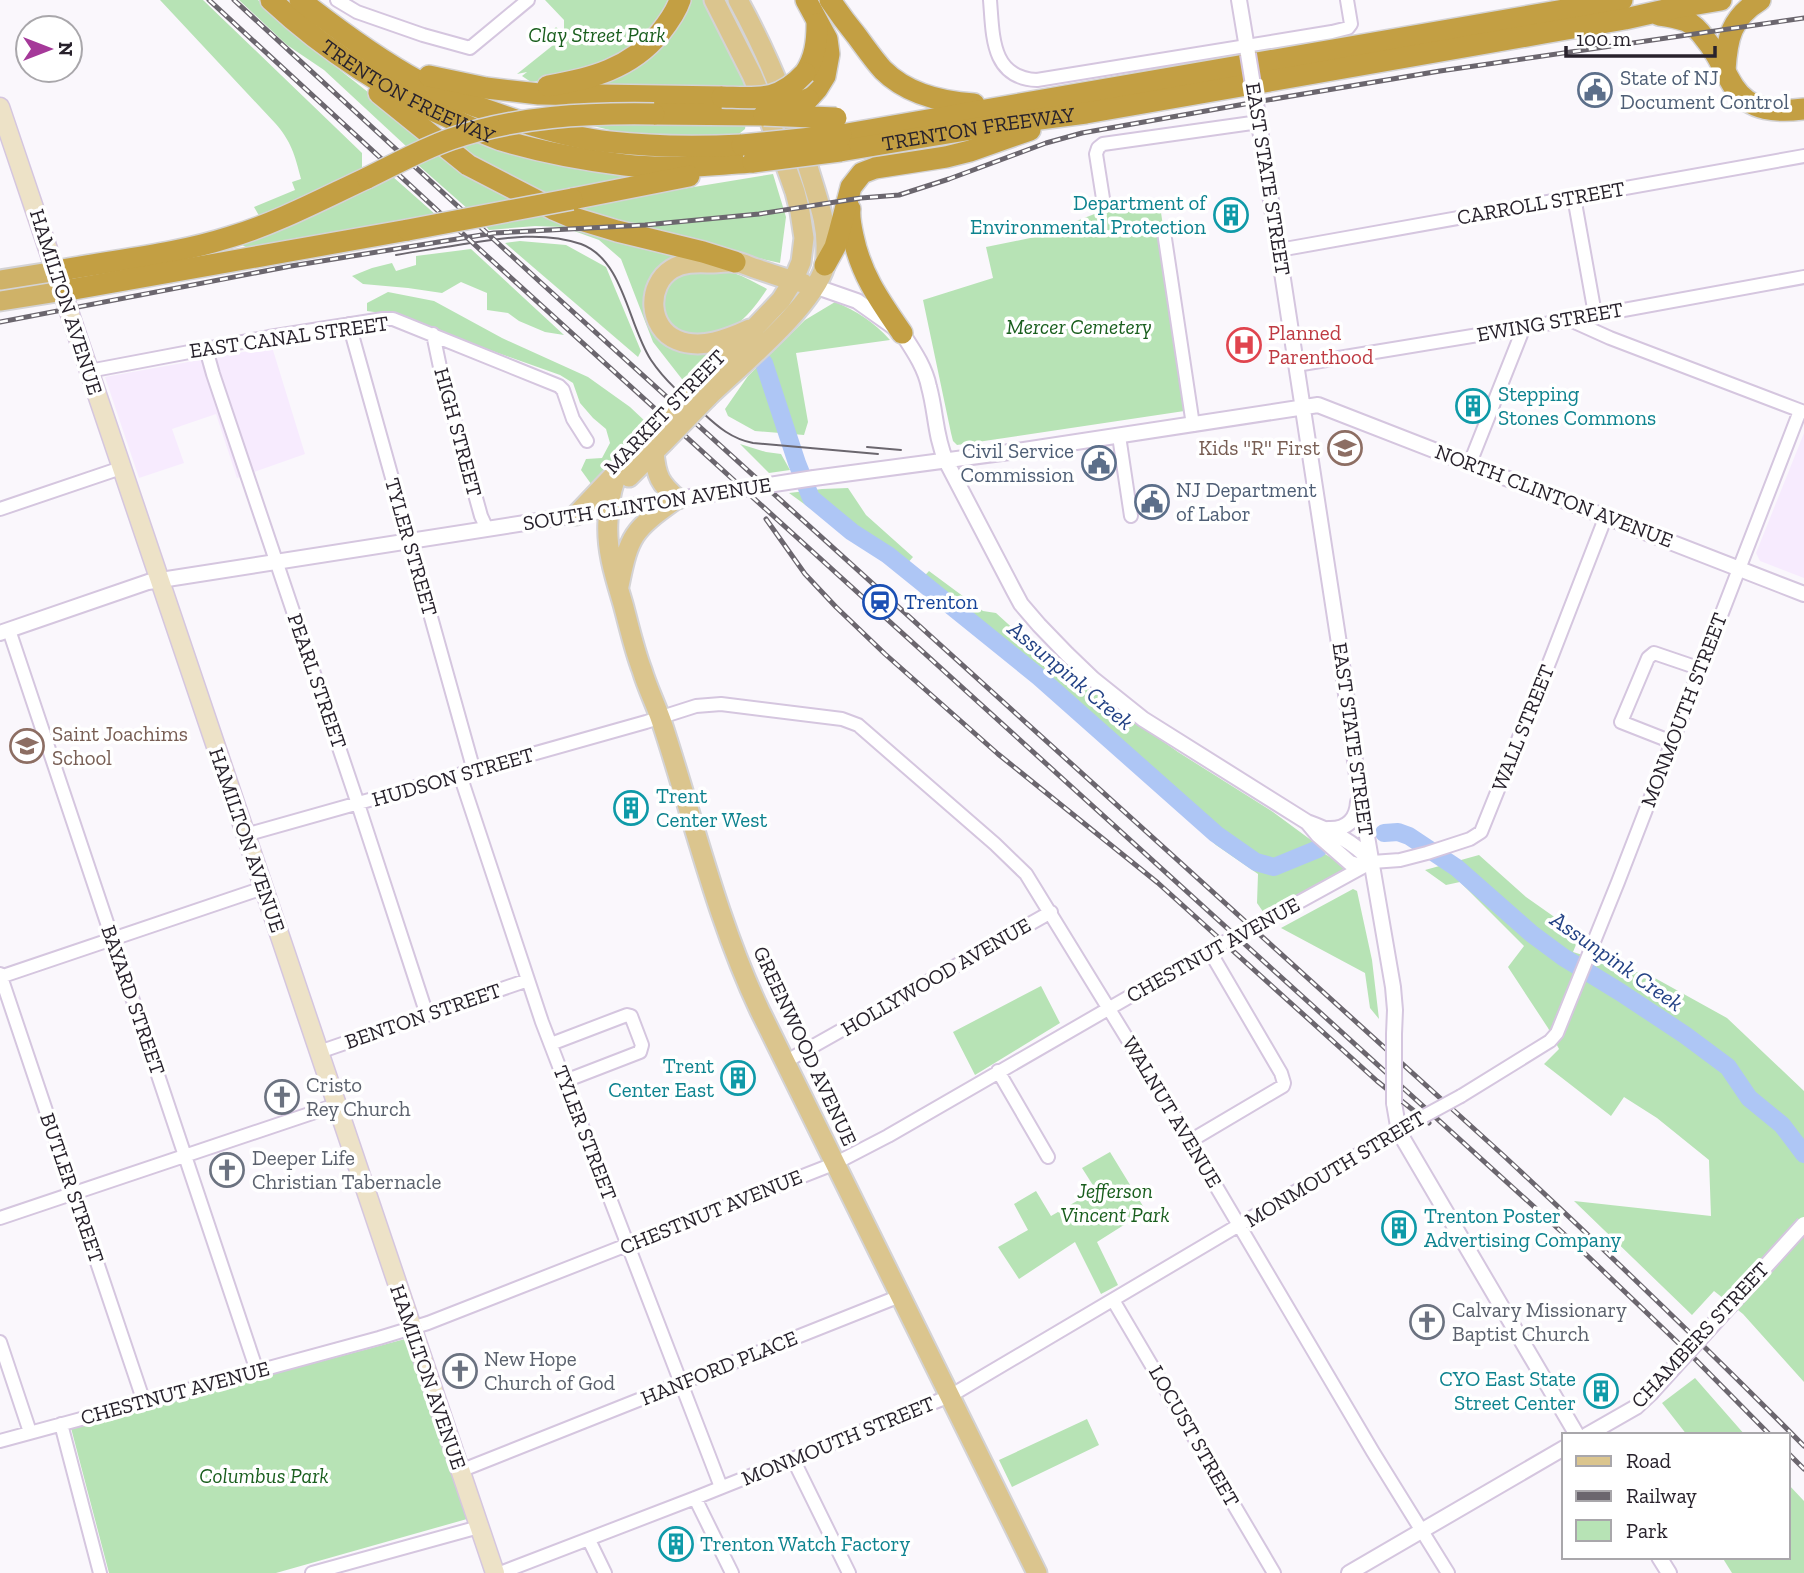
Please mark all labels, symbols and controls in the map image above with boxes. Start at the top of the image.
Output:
north arrow [14,14,84,84]
scale bar [1566,14,1715,58]
park label: Clay Street Park [528,22,666,47]
text: 100 m [1576,26,1631,51]
street label: TRENTON FREEWAY [317,33,499,149]
text: N [54,42,77,56]
place label: State of NJ Document Control [1620,65,1789,114]
public building icon: State of NJ Document Control [1576,71,1614,109]
street label: EAST STATE STREET [1241,81,1296,277]
street label: TRENTON FREEWAY [880,102,1076,156]
street label: CARROLL STREET [1455,175,1627,230]
place label: Department of Environmental Protection [970,190,1207,239]
building icon: Department of Environmental Protection [1212,196,1250,234]
street label: HAMILTON AVENUE [25,206,108,398]
street label: EWING STREET [1475,296,1625,347]
street label: EAST CANAL STREET [188,310,390,363]
park label: Mercer Cemetery [1006,314,1152,339]
place label: Planned Parenthood [1268,320,1374,369]
hospital icon: Planned Parenthood [1225,326,1263,364]
street label: MARKET STREET [599,344,730,479]
street label: HIGH STREET [429,365,488,499]
place label: Stepping Stones Commons [1498,381,1656,430]
building icon: Stepping Stones Commons [1454,387,1492,425]
school or university icon: Kids "R" First [1326,429,1364,467]
place label: Kids "R" First [1198,435,1320,460]
place label: Civil Service Commission [960,438,1074,487]
street label: NORTH CLINTON AVENUE [1432,439,1677,552]
public building icon: Civil Service Commission [1080,444,1118,482]
street label: SOUTH CLINTON AVENUE [521,472,773,535]
street label: TYLER STREET [380,475,443,619]
place label: NJ Department of Labor [1176,477,1317,526]
public building icon: NJ Department of Labor [1133,483,1171,521]
station icon: Trenton [861,583,899,621]
place label: Trenton [904,589,978,614]
street label: MONMOUTH STREET [1635,609,1732,810]
street label: PEARL STREET [283,610,352,752]
water label: Assunpink Creek [1002,614,1140,736]
street label: EAST STATE STREET [1328,641,1379,837]
street label: WALL STREET [1486,661,1559,795]
place label: Saint Joachims School [52,721,188,770]
school or university icon: Saint Joachims School [8,727,46,765]
street label: HUDSON STREET [369,741,537,812]
street label: HAMILTON AVENUE [204,744,291,935]
place label: Trent Center West [656,783,767,832]
building icon: Trent Center West [612,789,650,827]
street label: CHESTNUT AVENUE [1122,892,1304,1008]
water label: Assunpink Creek [1545,904,1689,1017]
street label: HOLLYWOOD AVENUE [836,912,1035,1041]
street label: BAYARD STREET [96,922,171,1078]
street label: GREENWOOD AVENUE [748,942,863,1149]
street label: BENTON STREET [341,977,504,1054]
street label: WALNUT AVENUE [1117,1032,1227,1192]
place label: Trent Center East [608,1053,714,1102]
building icon: Trent Center East [719,1059,757,1097]
street label: TYLER STREET [548,1062,623,1204]
place label: Cristo Rey Church [306,1072,411,1121]
church icon: Cristo Rey Church [263,1078,301,1116]
street label: MONMOUTH STREET [1240,1105,1429,1232]
street label: BUTLER STREET [35,1110,110,1266]
place label: Deeper Life Christian Tabernacle [252,1145,441,1194]
church icon: Deeper Life Christian Tabernacle [208,1151,246,1189]
street label: CHESTNUT AVENUE [616,1164,806,1260]
park label: Jefferson Vincent Park [1060,1178,1170,1227]
place label: Trenton Poster Advertising Company [1424,1203,1621,1252]
building icon: Trenton Poster Advertising Company [1380,1209,1418,1247]
street label: CHAMBERS STREET [1626,1257,1774,1413]
street label: HAMILTON AVENUE [385,1281,472,1472]
place label: Calvary Missionary Baptist Church [1452,1297,1627,1346]
church icon: Calvary Missionary Baptist Church [1408,1303,1446,1341]
street label: HANFORD PLACE [637,1325,801,1410]
place label: New Hope Church of God [484,1346,615,1395]
church icon: New Hope Church of God [441,1352,479,1390]
street label: CHESTNUT AVENUE [78,1355,272,1430]
street label: LOCUST STREET [1144,1361,1245,1511]
place label: CYO East State Street Center [1439,1366,1576,1415]
building icon: CYO East State Street Center [1582,1372,1620,1410]
street label: MONMOUTH STREET [738,1390,938,1491]
legend [1562,1433,1790,1559]
text: Road [1626,1448,1672,1473]
park label: Columbus Park [199,1463,329,1488]
text: Railway [1626,1483,1697,1508]
text: Park [1626,1518,1668,1543]
building icon: Trenton Watch Factory [657,1525,695,1563]
place label: Trenton Watch Factory [700,1531,910,1556]

